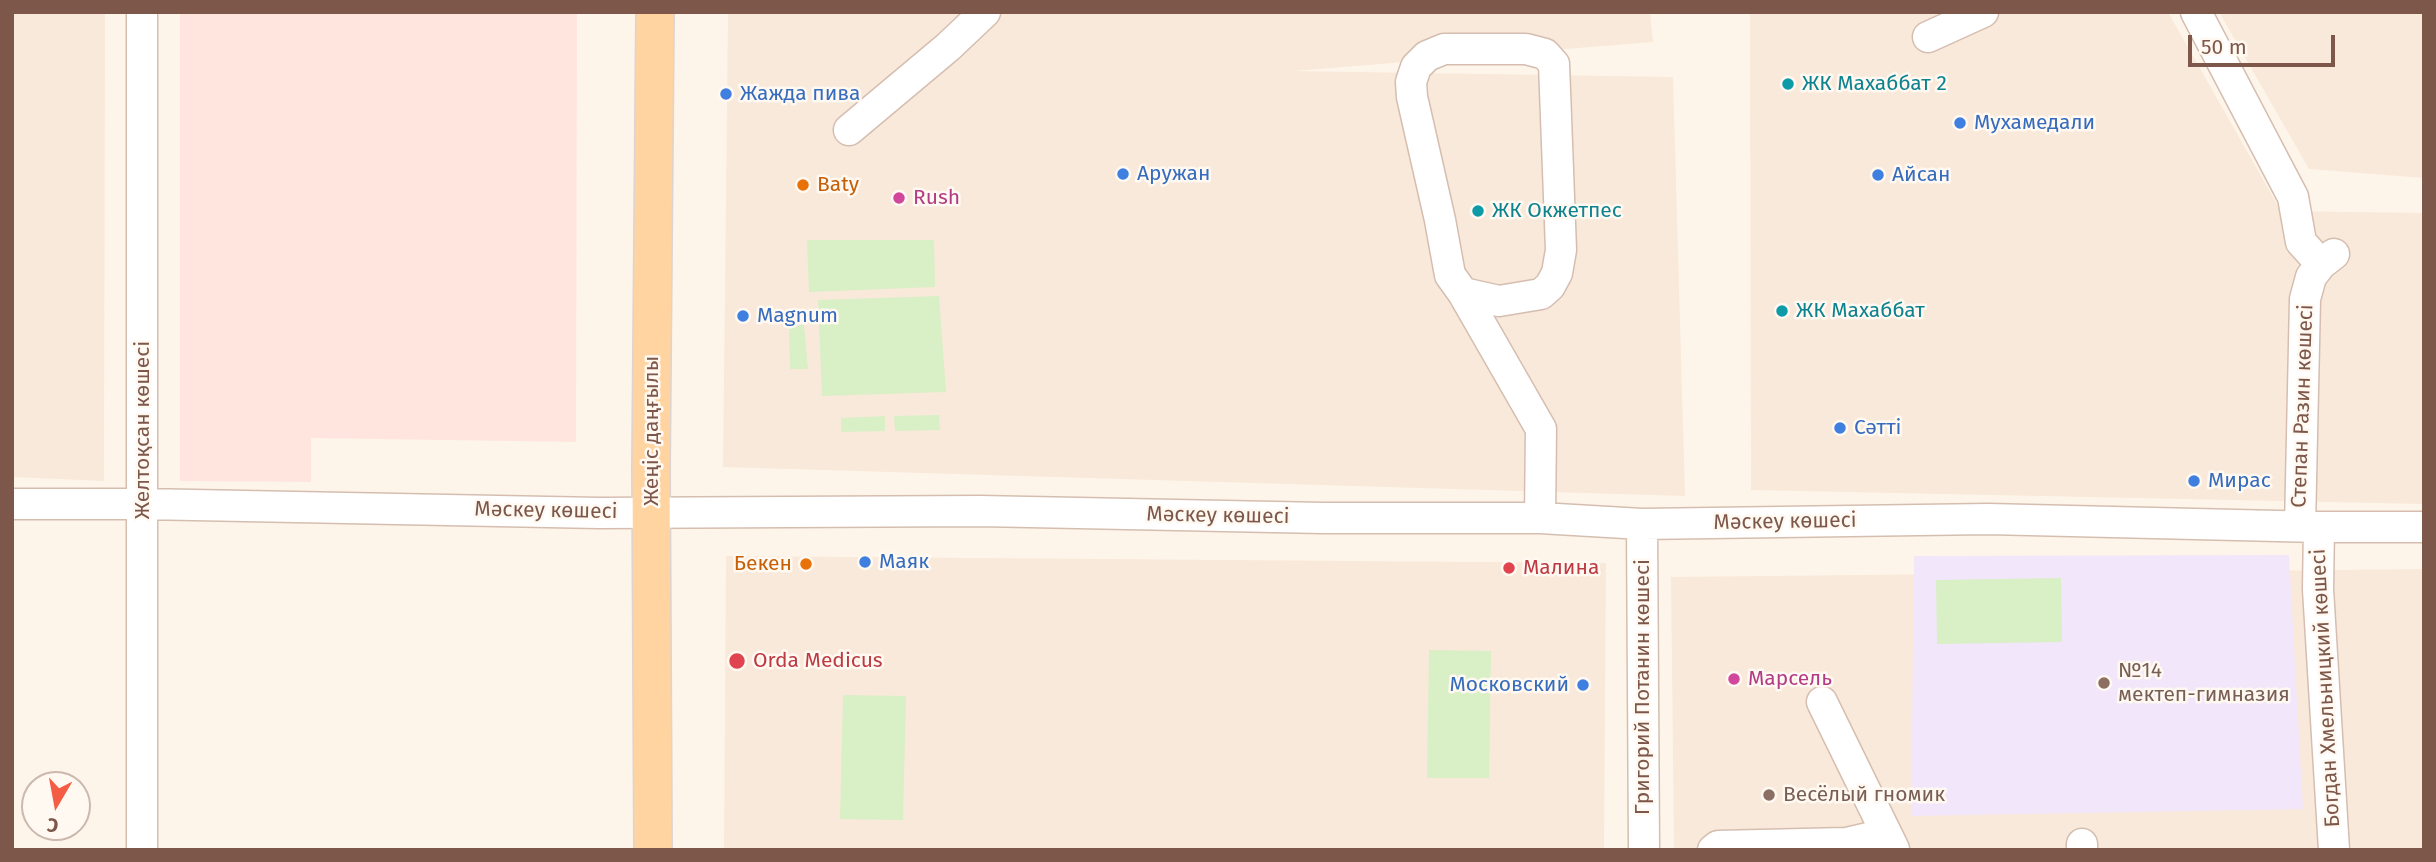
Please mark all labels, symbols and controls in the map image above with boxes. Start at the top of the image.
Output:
scale bar [2191,21,2338,65]
text: 50 m [2201,34,2247,60]
place label: ЖК Махаббат 2 [1802,71,1947,97]
marker: ЖК Махаббат 2 [1780,76,1796,92]
place label: Жажда пива [740,81,860,107]
marker: Жажда пива [718,86,734,102]
place label: Мухамедали [1974,110,2095,136]
marker: Мухамедали [1952,115,1968,131]
place label: Аружан [1137,161,1210,187]
place label: Айсан [1892,162,1950,188]
marker: Аружан [1115,166,1131,182]
marker: Айсан [1870,167,1886,183]
place label: Baty [817,172,859,198]
marker: Baty [795,177,811,193]
place label: Rush [913,185,960,211]
marker: Rush [891,190,907,206]
place label: ЖК Окжетпес [1492,198,1622,224]
marker: ЖК Окжетпес [1470,203,1486,219]
place label: ЖК Махаббат [1796,298,1925,324]
place label: Magnum [757,303,838,329]
marker: ЖК Махаббат [1774,303,1790,319]
street label: Степан Разин көшесі [2287,304,2319,508]
marker: Magnum [735,308,751,324]
street label: Желтоқсан көшесі [130,341,156,519]
street label: Жеңіс даңғылы [639,356,665,506]
place label: Сәтті [1854,415,1902,441]
marker: Сәтті [1832,420,1848,436]
place label: Мирас [2208,468,2271,494]
marker: Мирас [2186,473,2202,489]
street label: Мәскеу көшесі [474,497,618,525]
street label: Мәскеу көшесі [1146,502,1290,530]
street label: Мәскеу көшесі [1713,508,1857,536]
street label: Богдан Хмельницкий көшесі [2306,548,2346,828]
place label: Маяк [879,549,929,575]
place label: Бекен [734,551,792,577]
marker: Маяк [857,554,873,570]
place label: Малина [1523,555,1599,581]
marker: Бекен [798,556,814,572]
street label: Григорий Потанин көшесі [1630,559,1656,815]
marker: Малина [1501,560,1517,576]
place label: Orda Medicus [753,648,883,674]
marker: Orda Medicus [727,651,747,671]
place label: №14 мектеп-гимназия [2118,658,2290,708]
place label: Марсель [1748,666,1832,692]
marker: Марсель [1726,671,1742,687]
place label: Московский [1449,672,1569,698]
marker: №14 мектеп-гимназия [2096,675,2112,691]
marker: Московский [1575,677,1591,693]
north arrow [21,771,91,841]
place label: Весёлый гномик [1783,782,1945,808]
marker: Весёлый гномик [1761,787,1777,803]
text: С [45,813,60,837]

